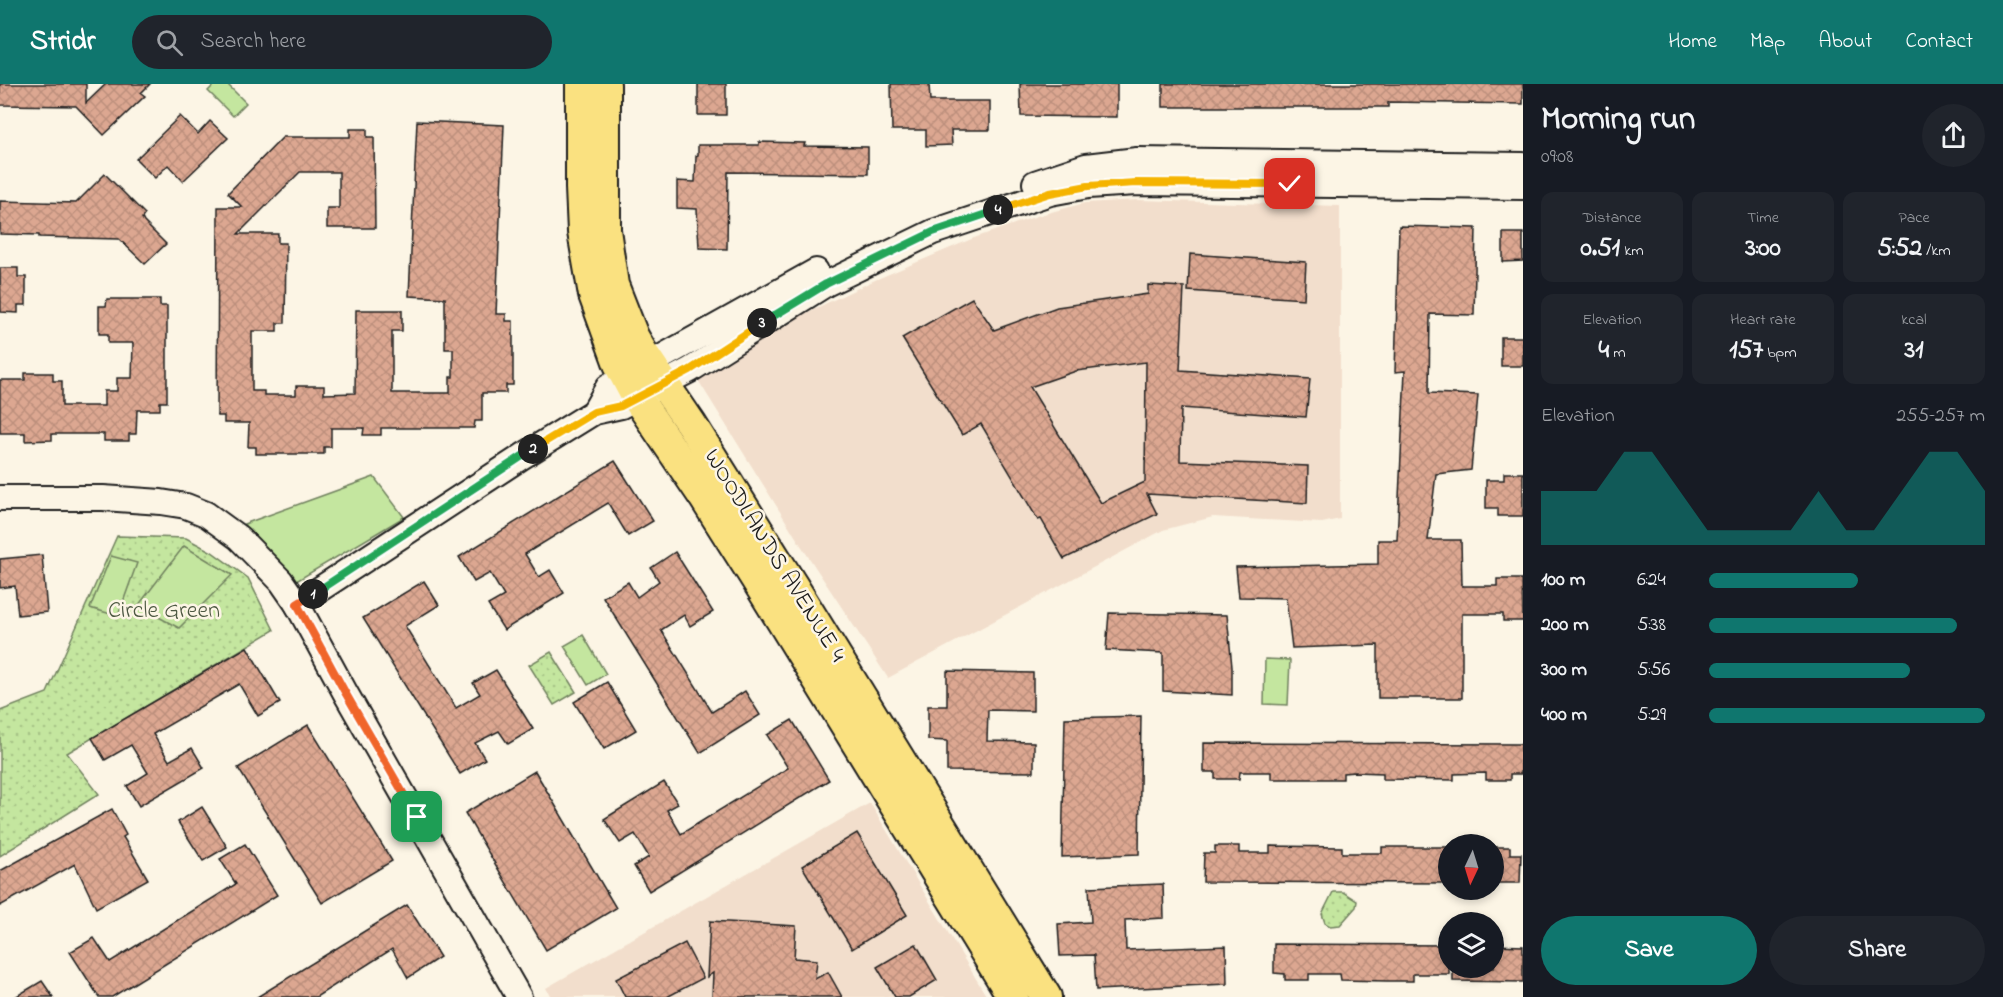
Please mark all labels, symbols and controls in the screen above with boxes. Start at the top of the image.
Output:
search box [132,15,552,69]
text: Stridr [30,22,96,63]
icon: search [153,26,186,59]
text: Search here [201,26,306,58]
text: Home [1668,27,1717,57]
text: Map [1750,27,1785,57]
text: About [1818,27,1872,57]
text: Contact [1905,27,1973,57]
text: Morning run [1541,96,1695,144]
button: share [1922,104,1985,167]
text: 09:08 [1541,143,1574,172]
pin [1264,158,1315,209]
icon: check [1273,167,1306,200]
pin: 4 [983,195,1013,225]
text: 4 [995,198,1001,222]
text: Distance [1583,206,1641,230]
text: Time [1747,206,1779,230]
text: Pace [1898,206,1930,230]
text: 0.51 [1580,230,1620,268]
text: 3:00 [1745,230,1781,268]
text: 5:52 [1877,230,1922,268]
text: km [1620,239,1644,263]
text: /km [1922,239,1951,263]
pin: 3 [747,308,777,338]
text: Elevation [1583,308,1641,332]
text: Heart rate [1730,308,1796,332]
text: kcal [1901,308,1927,332]
text: 3 [759,311,765,335]
text: 4 [1598,332,1609,370]
text: 157 [1729,332,1763,370]
text: 31 [1904,332,1924,370]
text: m [1609,341,1626,365]
text: bpm [1763,341,1797,365]
text: Elevation [1541,402,1615,431]
text: 255–257 m [1896,402,1985,431]
pin: 2 [518,434,548,464]
text: 2 [529,437,537,461]
street label: WOODLANDS AVENUE 4 [694,443,854,670]
text: 100 m [1541,566,1585,595]
text: 6:24 [1637,566,1666,595]
pin: 1 [298,579,328,609]
text: 1 [310,582,316,606]
park label: Circle Green [108,594,220,629]
text: 200 m [1541,611,1589,640]
text: 5:38 [1637,611,1666,640]
text: 300 m [1541,656,1587,685]
text: 5:56 [1637,656,1670,685]
text: 400 m [1541,701,1587,730]
text: 5:29 [1637,701,1666,730]
pin [391,791,442,842]
icon: arrive [400,800,433,833]
north arrow [1438,834,1504,900]
map controls [1438,834,1504,978]
button: layers [1438,912,1504,978]
button: Save [1541,916,1757,985]
button: Share [1769,916,1985,985]

